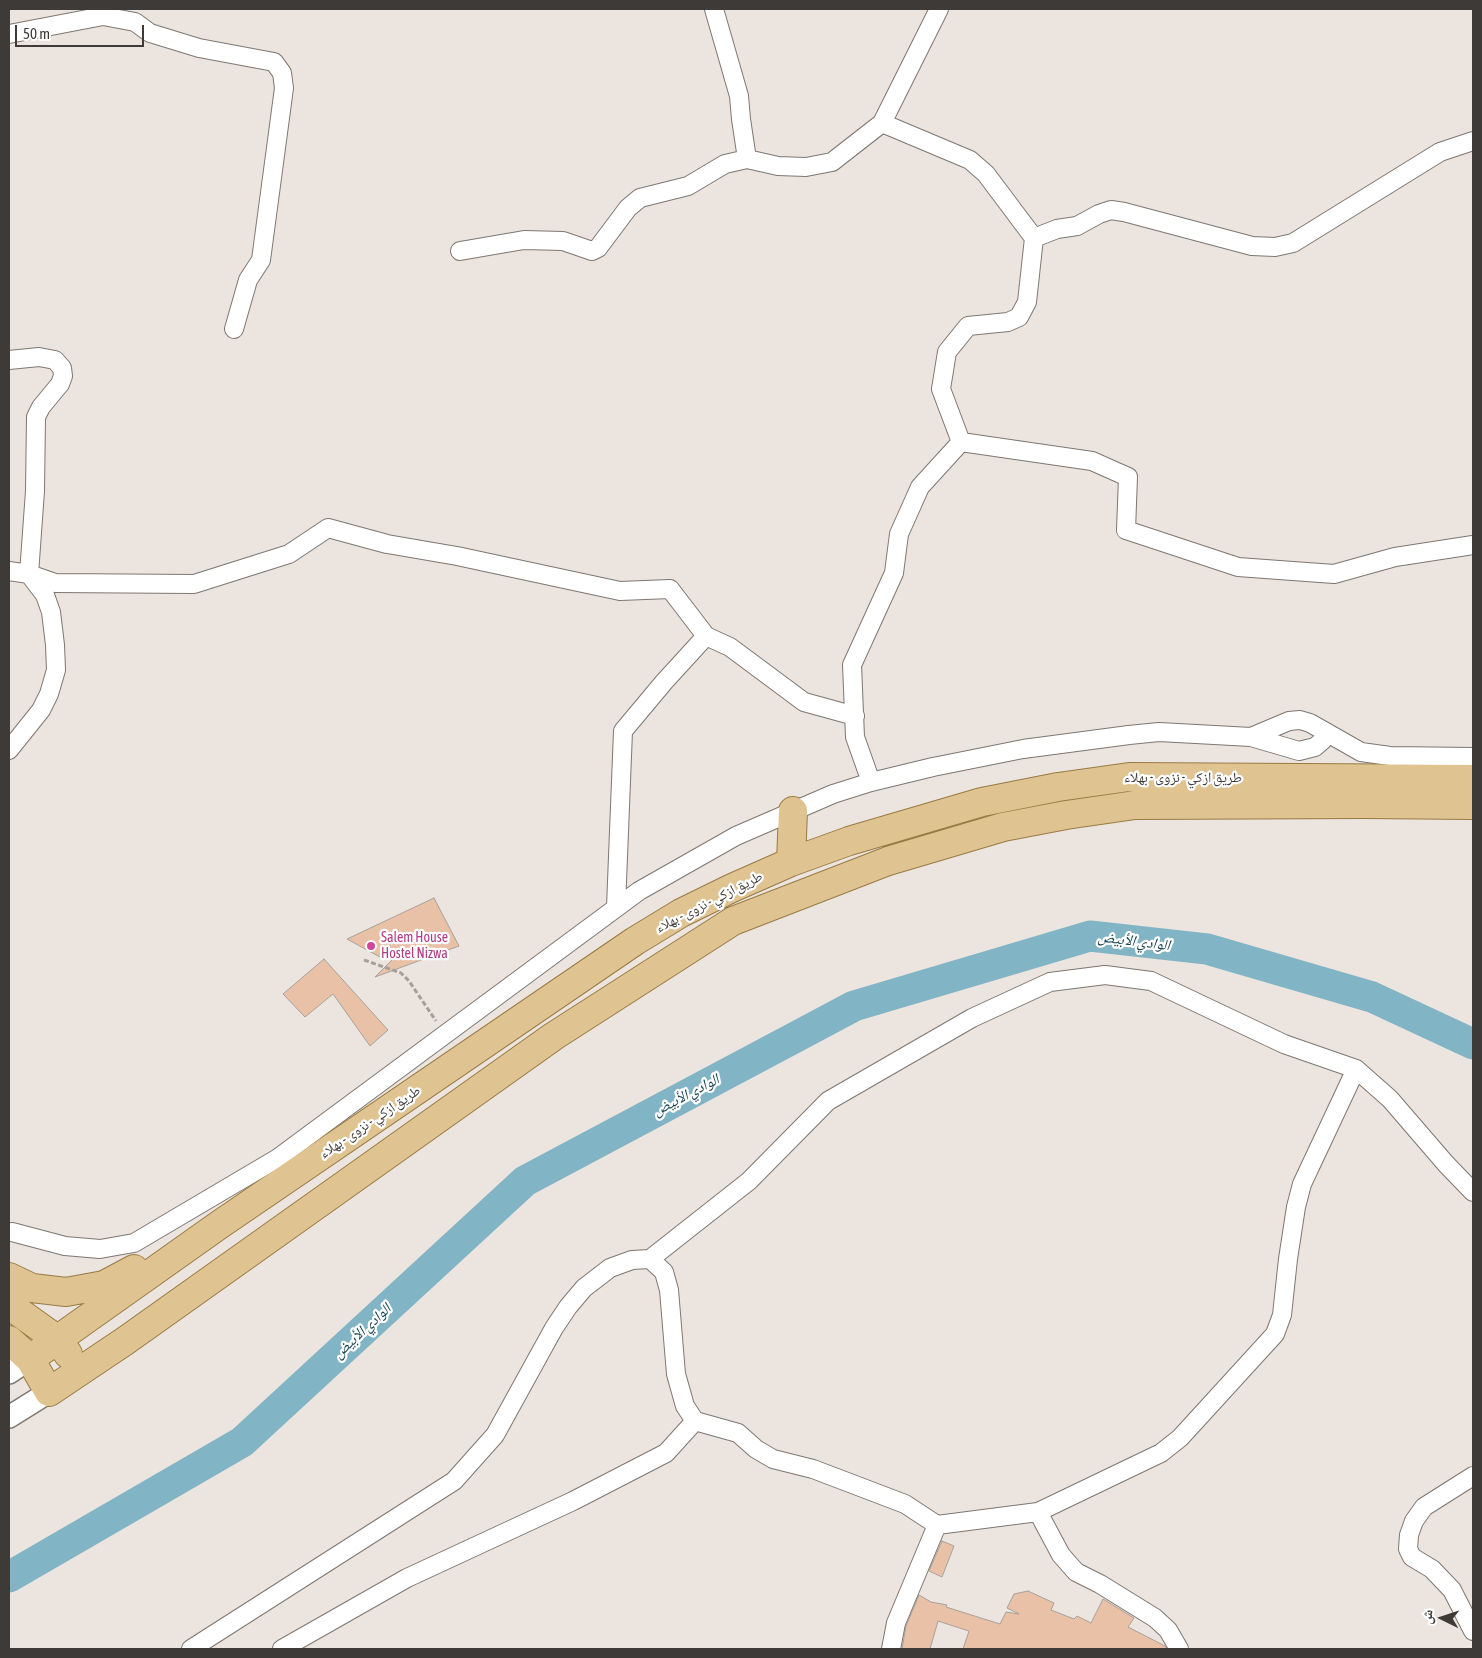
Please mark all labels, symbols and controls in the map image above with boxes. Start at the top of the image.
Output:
scale bar [18,15,146,47]
text: 50 m [23,25,50,42]
street label: طريق ازكي - نزوى - بهلاء [1124,770,1242,786]
street label: طريق ازكي - نزوى - بهلاء [653,868,765,936]
water label: الوادي الأبيض [1097,928,1171,954]
place label: Salem House Hostel Nizwa [381,930,448,962]
marker: Salem House Hostel Nizwa [365,940,377,952]
water label: الوادي الأبيض [650,1070,722,1120]
street label: طريق ازكي - نزوى - بهلاء [316,1082,424,1162]
water label: الوادي الأبيض [329,1300,395,1362]
north arrow [1417,1593,1467,1643]
text: ش [1419,1609,1436,1625]

